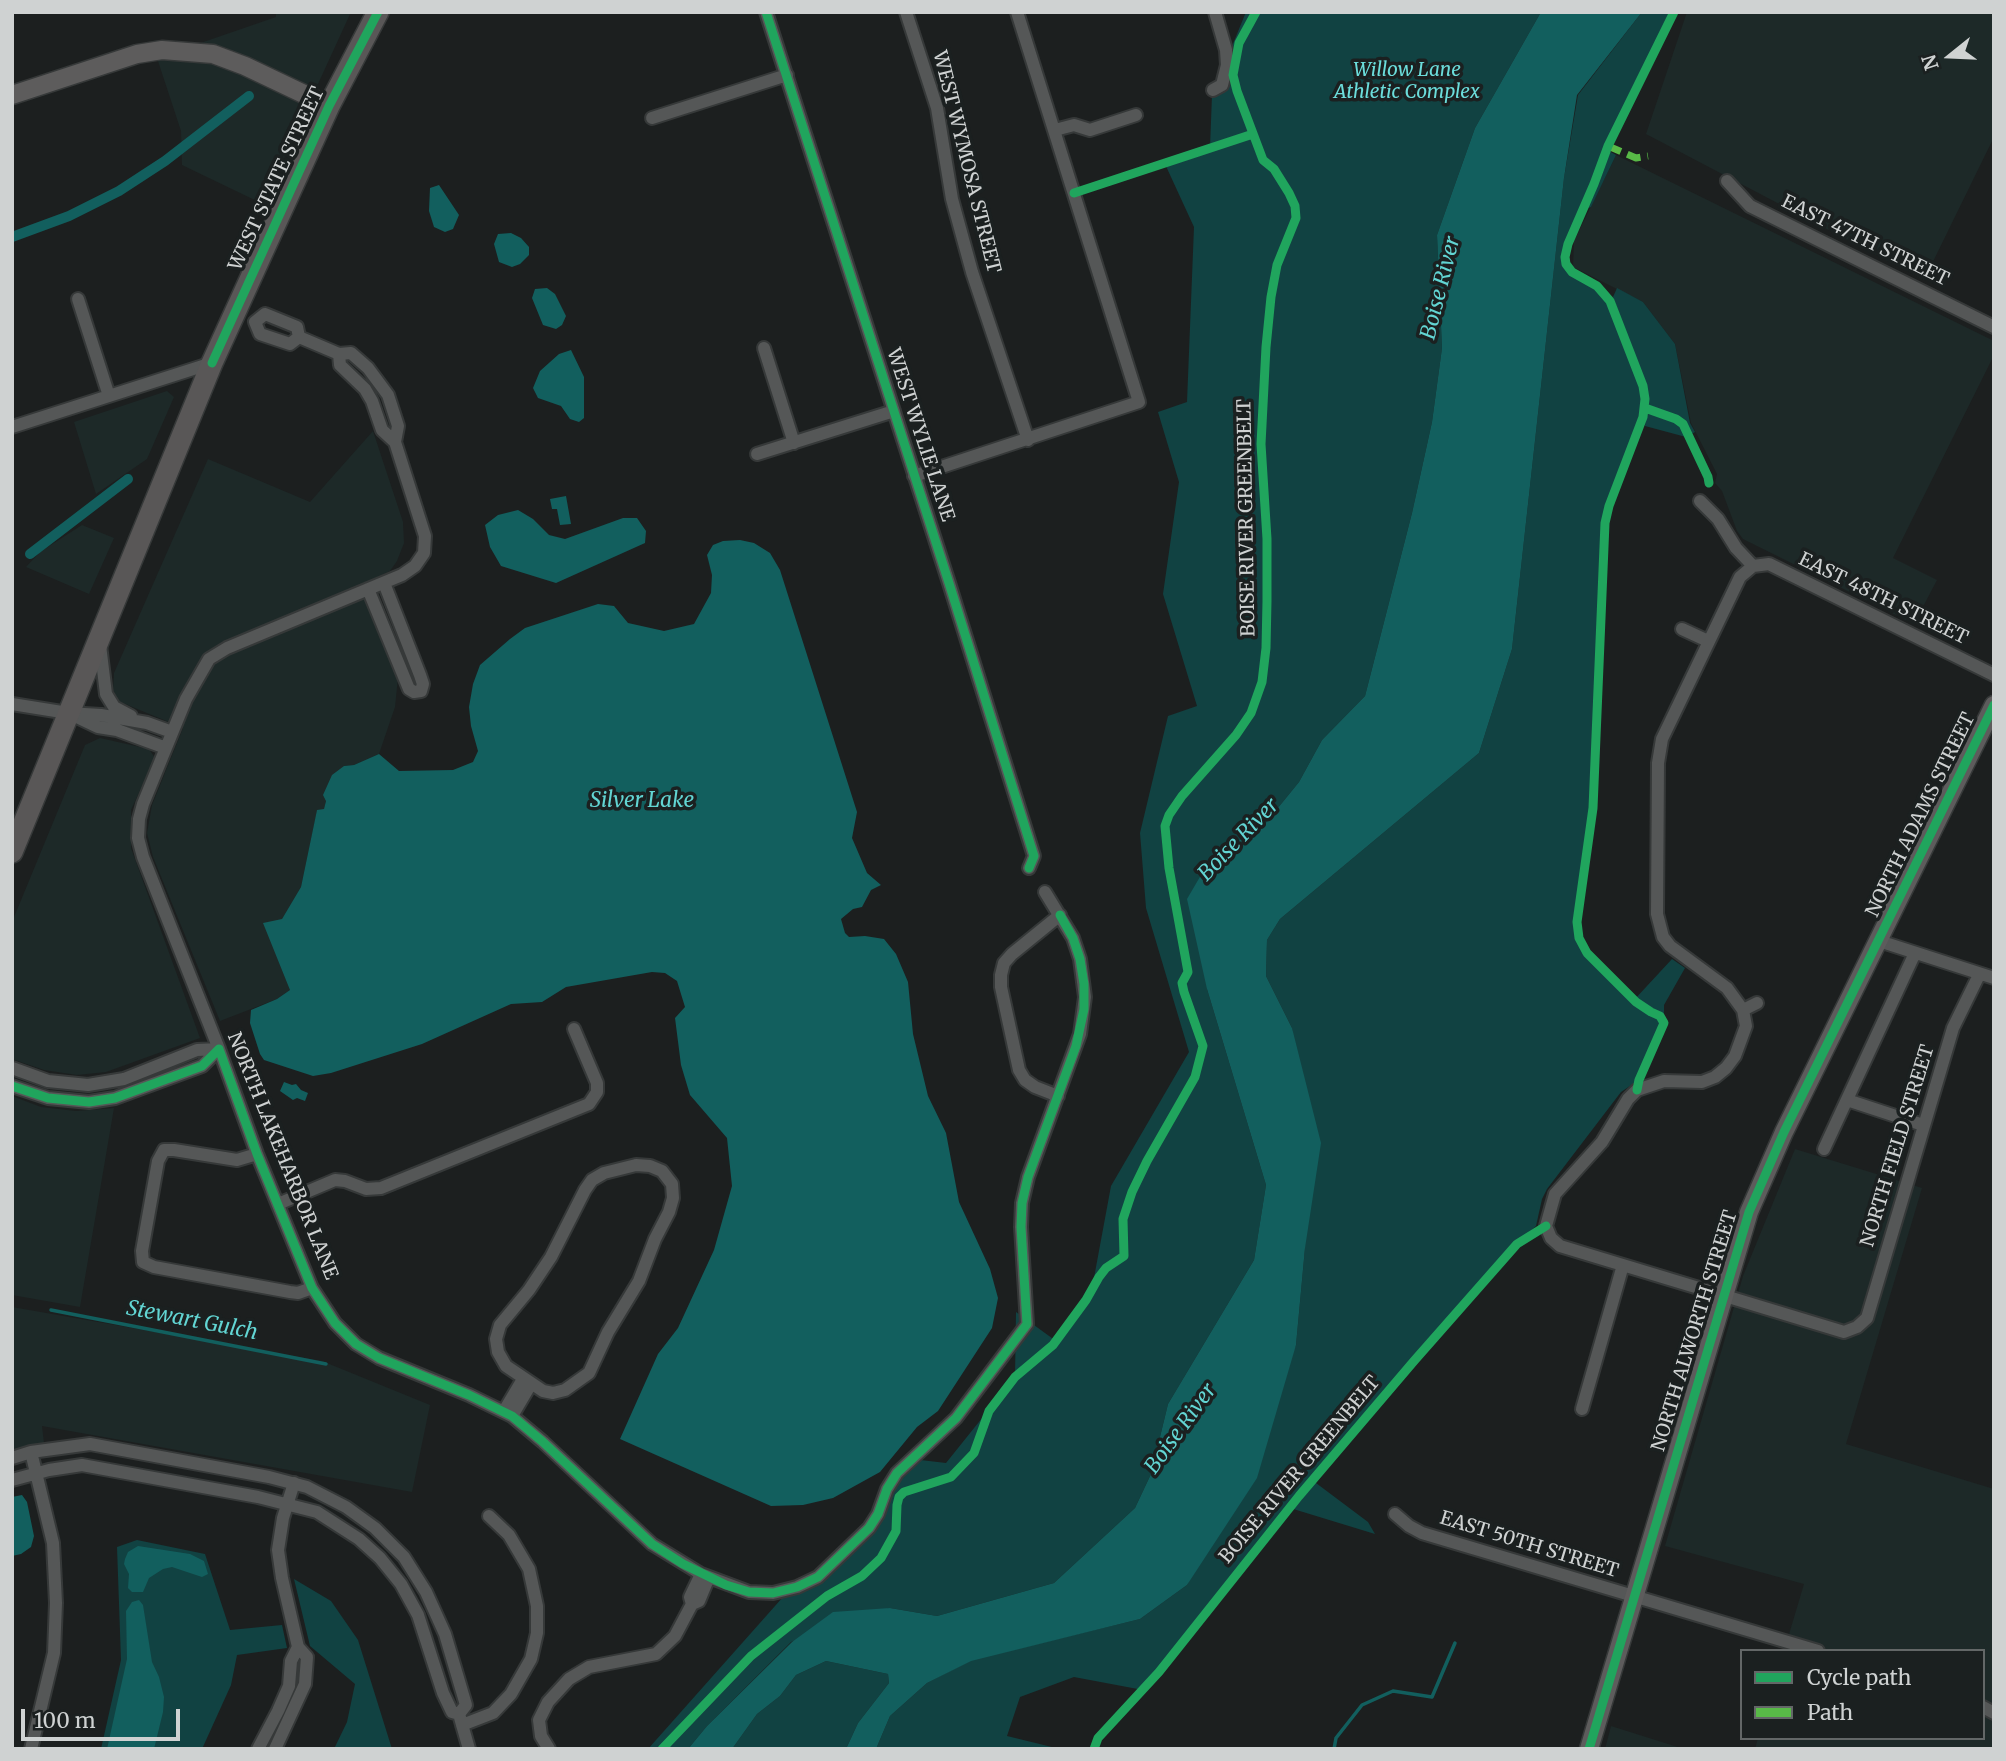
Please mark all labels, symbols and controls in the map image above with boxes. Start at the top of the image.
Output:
north arrow [1915,21,1985,91]
street label: WEST WYMOSA STREET [927,48,1005,276]
text: N [1916,52,1944,73]
park label: Willow Lane Athletic Complex [1334,60,1480,104]
street label: WEST STATE STREET [224,83,330,275]
street label: EAST 47TH STREET [1778,191,1952,291]
water label: Boise River [1416,234,1466,342]
street label: WEST WYLIE LANE [881,346,959,524]
street label: BOISE RIVER GREENBELT [1234,399,1260,637]
street label: EAST 48TH STREET [1795,548,1971,650]
street label: NORTH ADAMS STREET [1862,709,1980,921]
water label: Silver Lake [590,788,694,814]
water label: Boise River [1193,793,1285,887]
street label: NORTH LAKEHARBOR LANE [222,1029,342,1283]
street label: NORTH FIELD STREET [1856,1042,1940,1250]
street label: NORTH ALWORTH STREET [1647,1208,1743,1454]
water label: Stewart Gulch [124,1296,260,1346]
street label: BOISE RIVER GREENBELT [1215,1372,1385,1568]
water label: Boise River [1140,1379,1222,1479]
street label: EAST 50TH STREET [1437,1507,1621,1583]
legend [1740,1649,1985,1740]
text: Cycle path [1807,1664,1911,1691]
scale bar [24,1694,184,1738]
text: Path [1807,1699,1853,1726]
text: 100 m [34,1707,96,1734]

